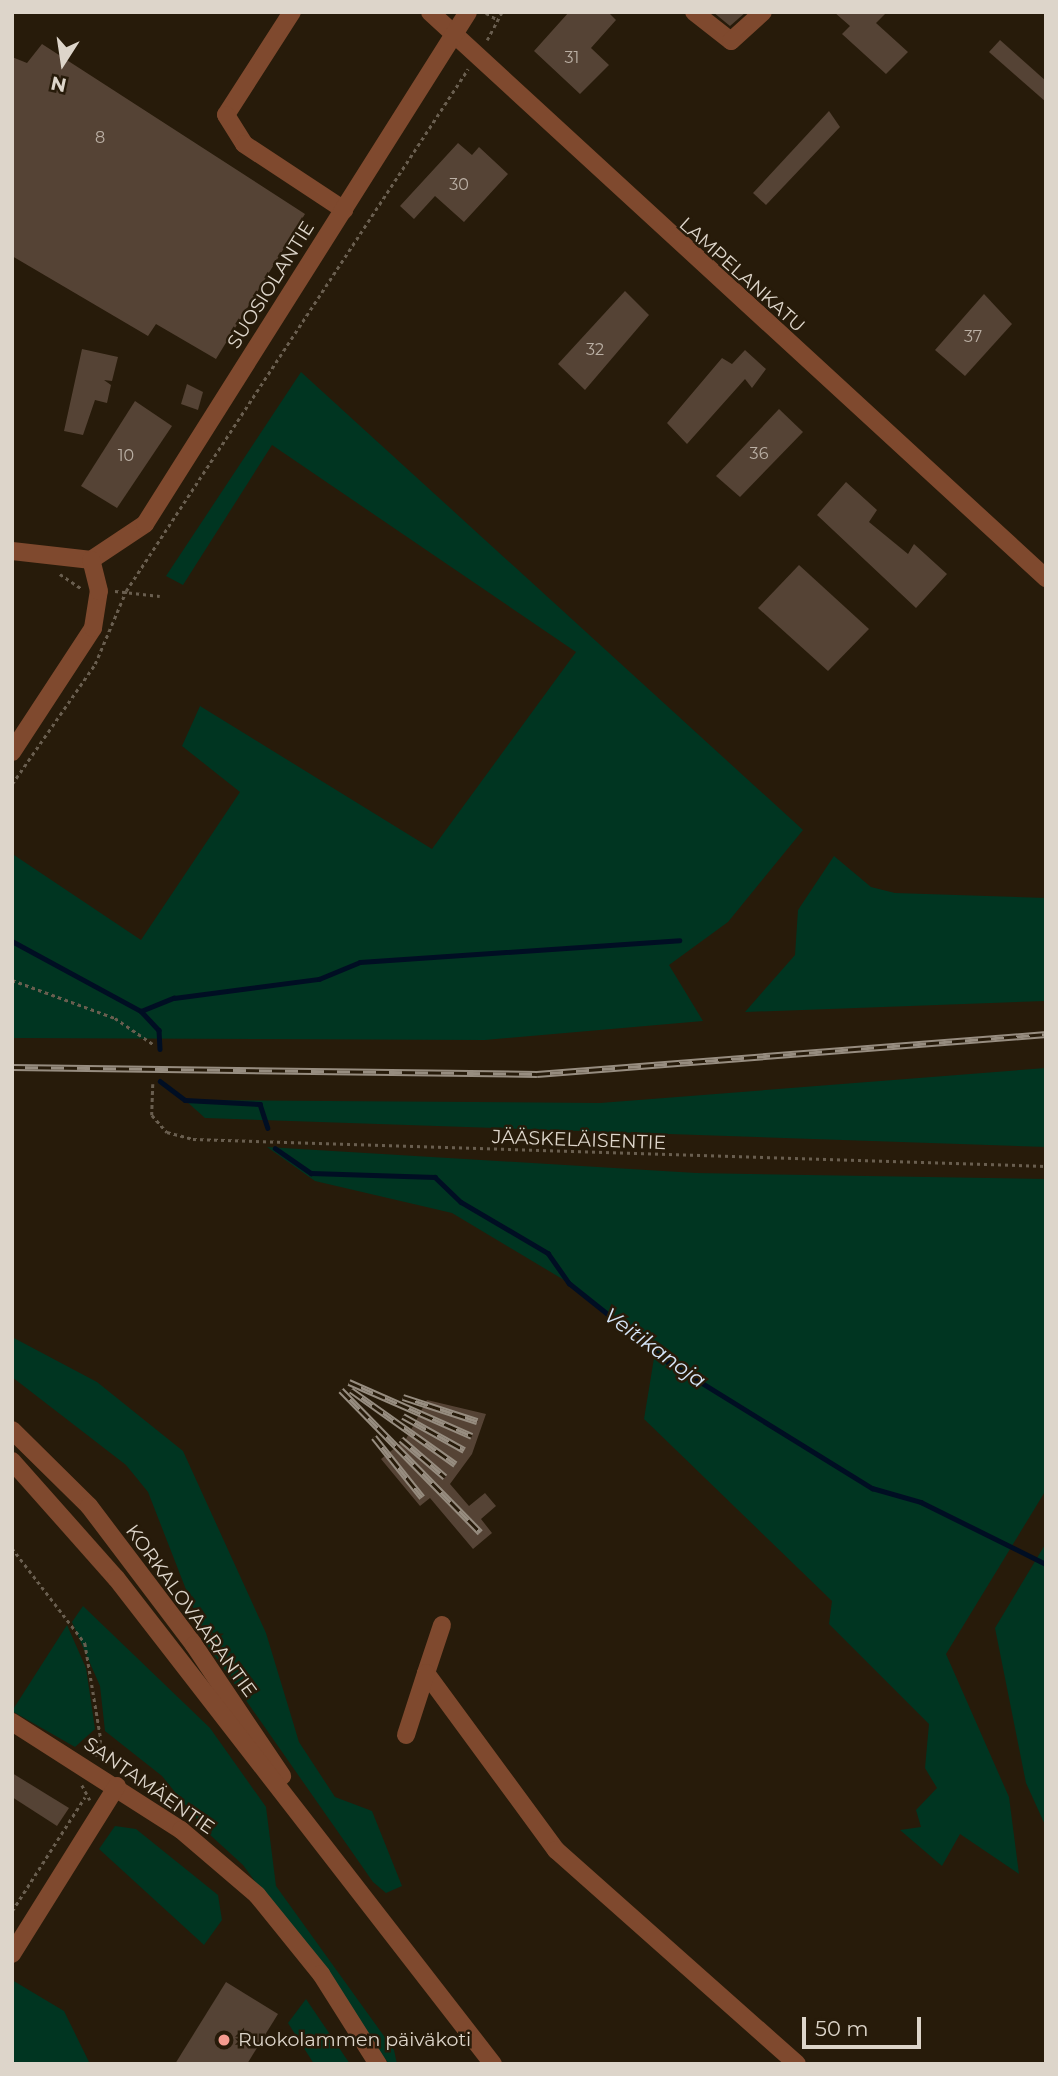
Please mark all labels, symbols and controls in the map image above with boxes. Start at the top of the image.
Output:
north arrow [28,28,98,98]
house number: 31 [565,48,579,68]
text: N [49,71,68,97]
house number: 8 [95,128,105,148]
house number: 30 [449,175,469,195]
street label: LAMPELANKATU [675,213,809,337]
street label: SUOSIOLANTIE [223,217,319,353]
house number: 37 [964,327,982,347]
house number: 32 [586,340,604,360]
house number: 36 [750,444,768,464]
house number: 10 [118,446,134,466]
street label: JÄÄSKELÄISENTIE [492,1126,666,1154]
water label: Veitikanoja [599,1303,711,1393]
street label: KORKALOVAARANTIE [121,1520,261,1702]
street label: SANTAMÄENTIE [79,1733,219,1839]
scale bar [806,2002,925,2046]
text: 50 m [815,2016,869,2041]
place label: Ruokolammen päiväkoti [238,2029,471,2051]
marker: Ruokolammen päiväkoti [216,2032,232,2048]

